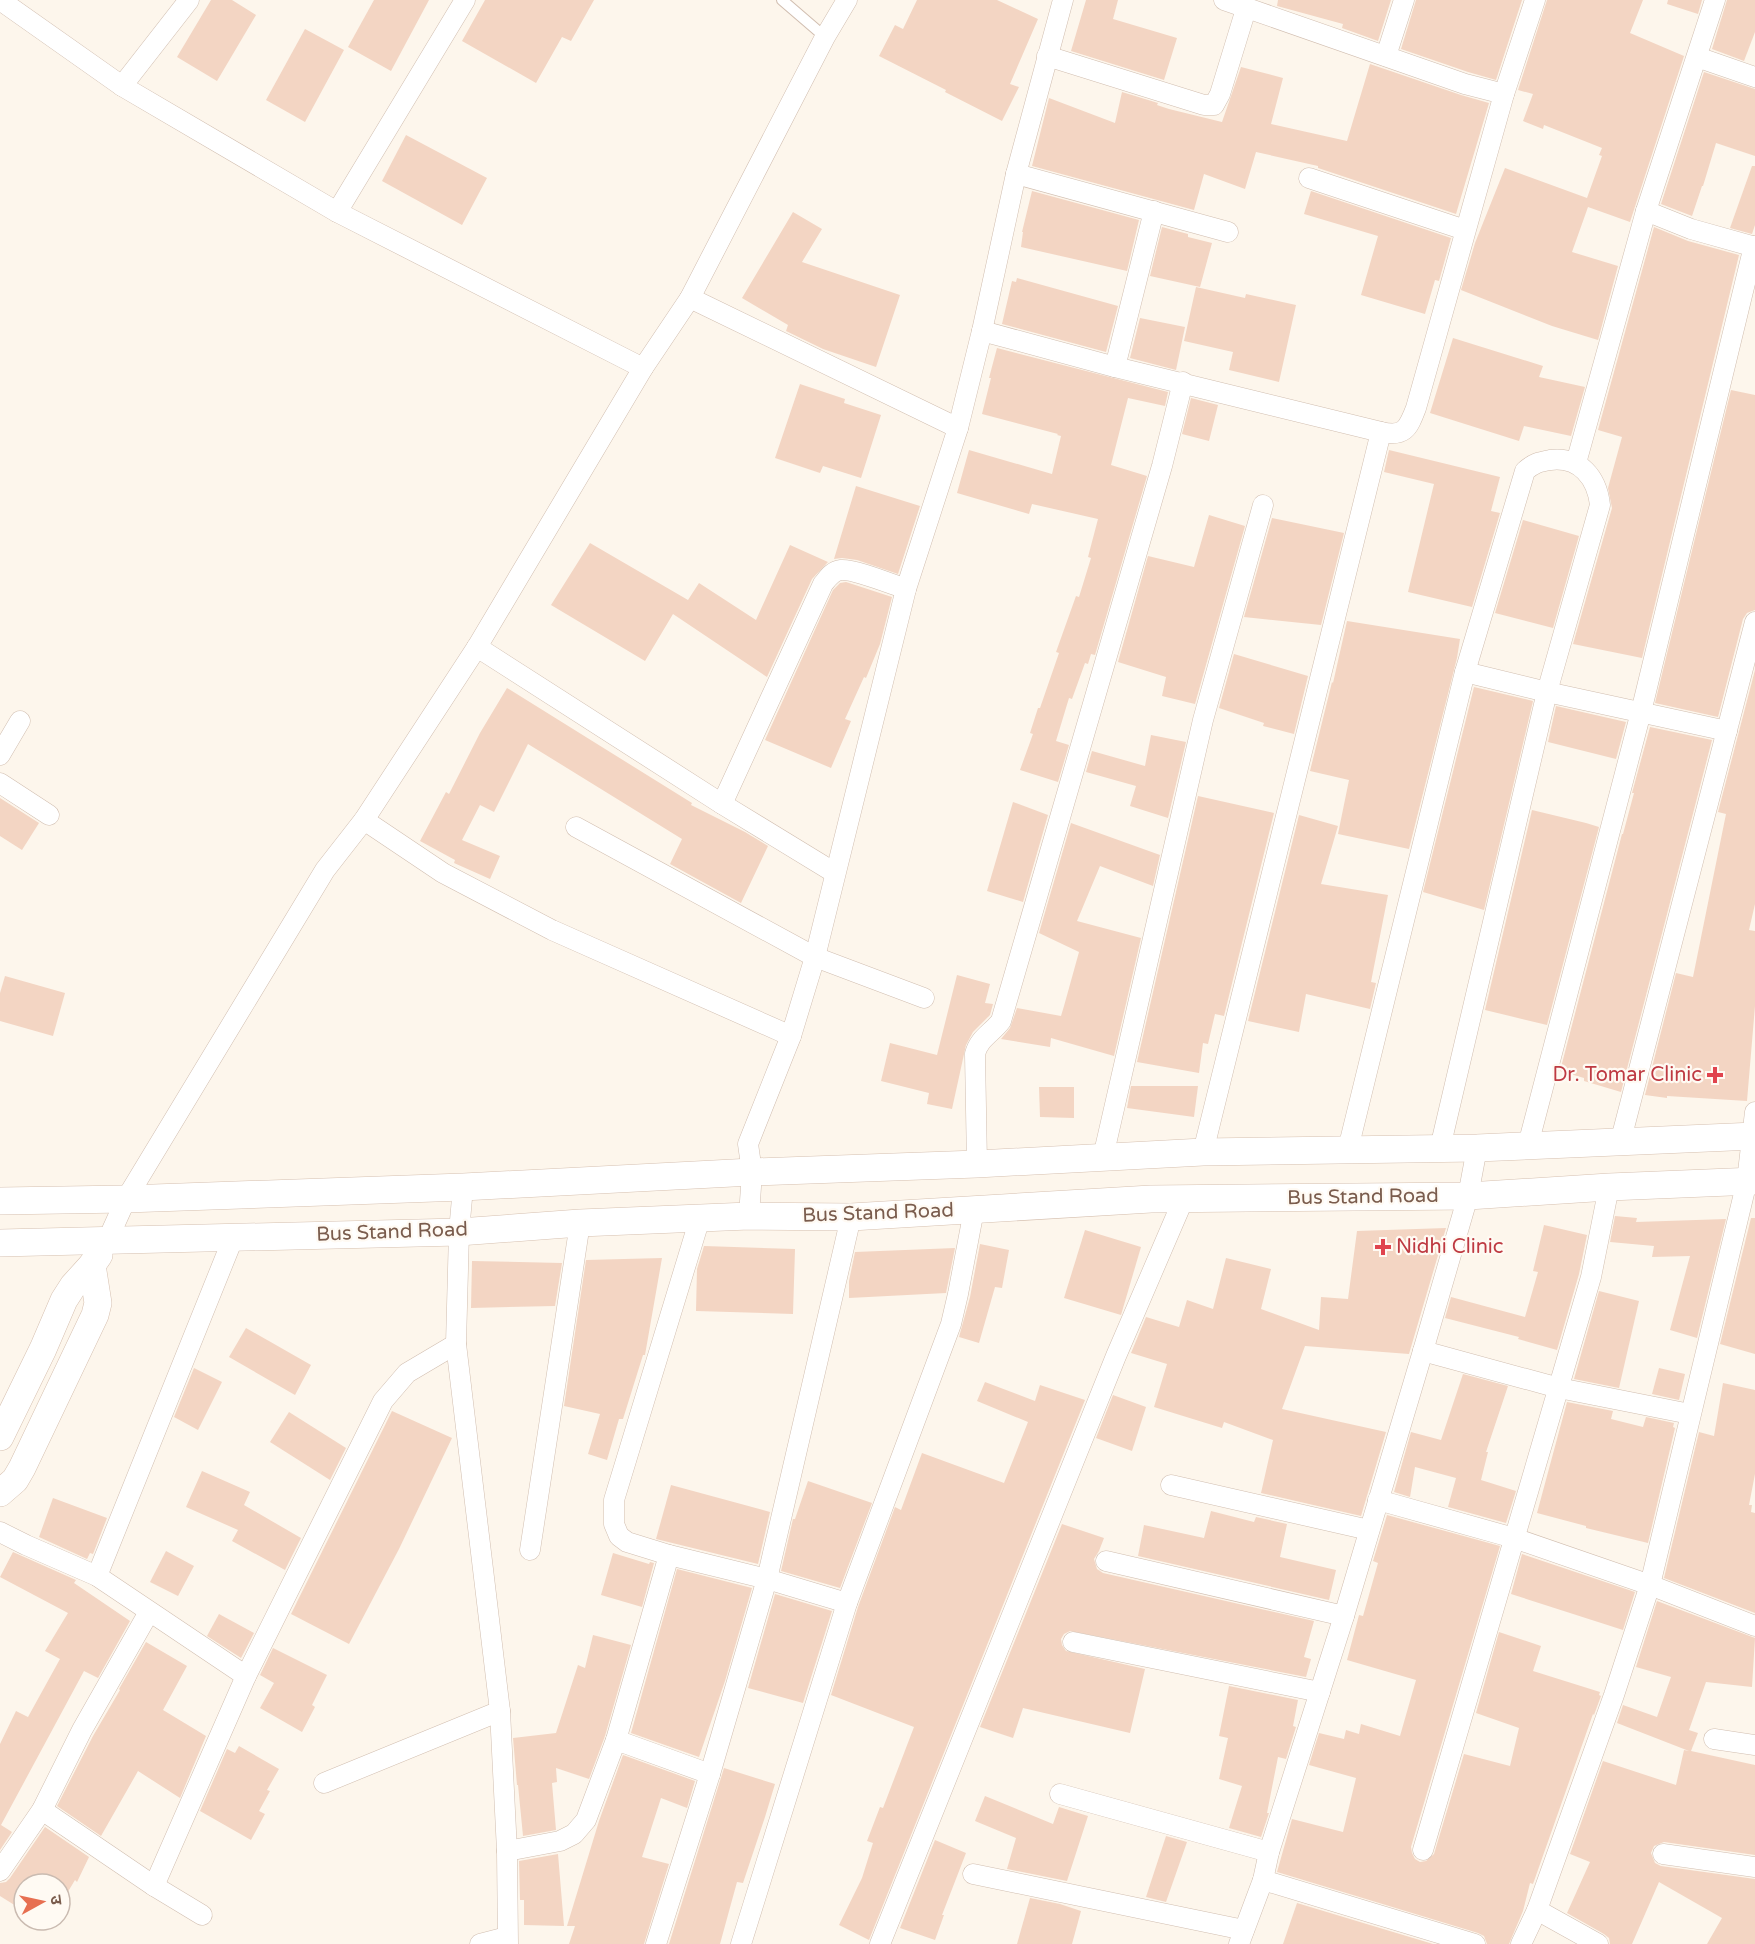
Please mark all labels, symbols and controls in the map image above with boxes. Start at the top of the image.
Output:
place label: Dr. Tomar Clinic [1553,1063,1702,1087]
marker: Dr. Tomar Clinic [1706,1066,1724,1084]
street label: Bus Stand Road [1287,1184,1439,1210]
street label: Bus Stand Road [802,1198,954,1228]
street label: Bus Stand Road [316,1217,468,1247]
place label: Nidhi Clinic [1396,1235,1504,1259]
marker: Nidhi Clinic [1374,1238,1392,1256]
north arrow [12,1872,72,1932]
text: उ [45,1894,67,1907]

